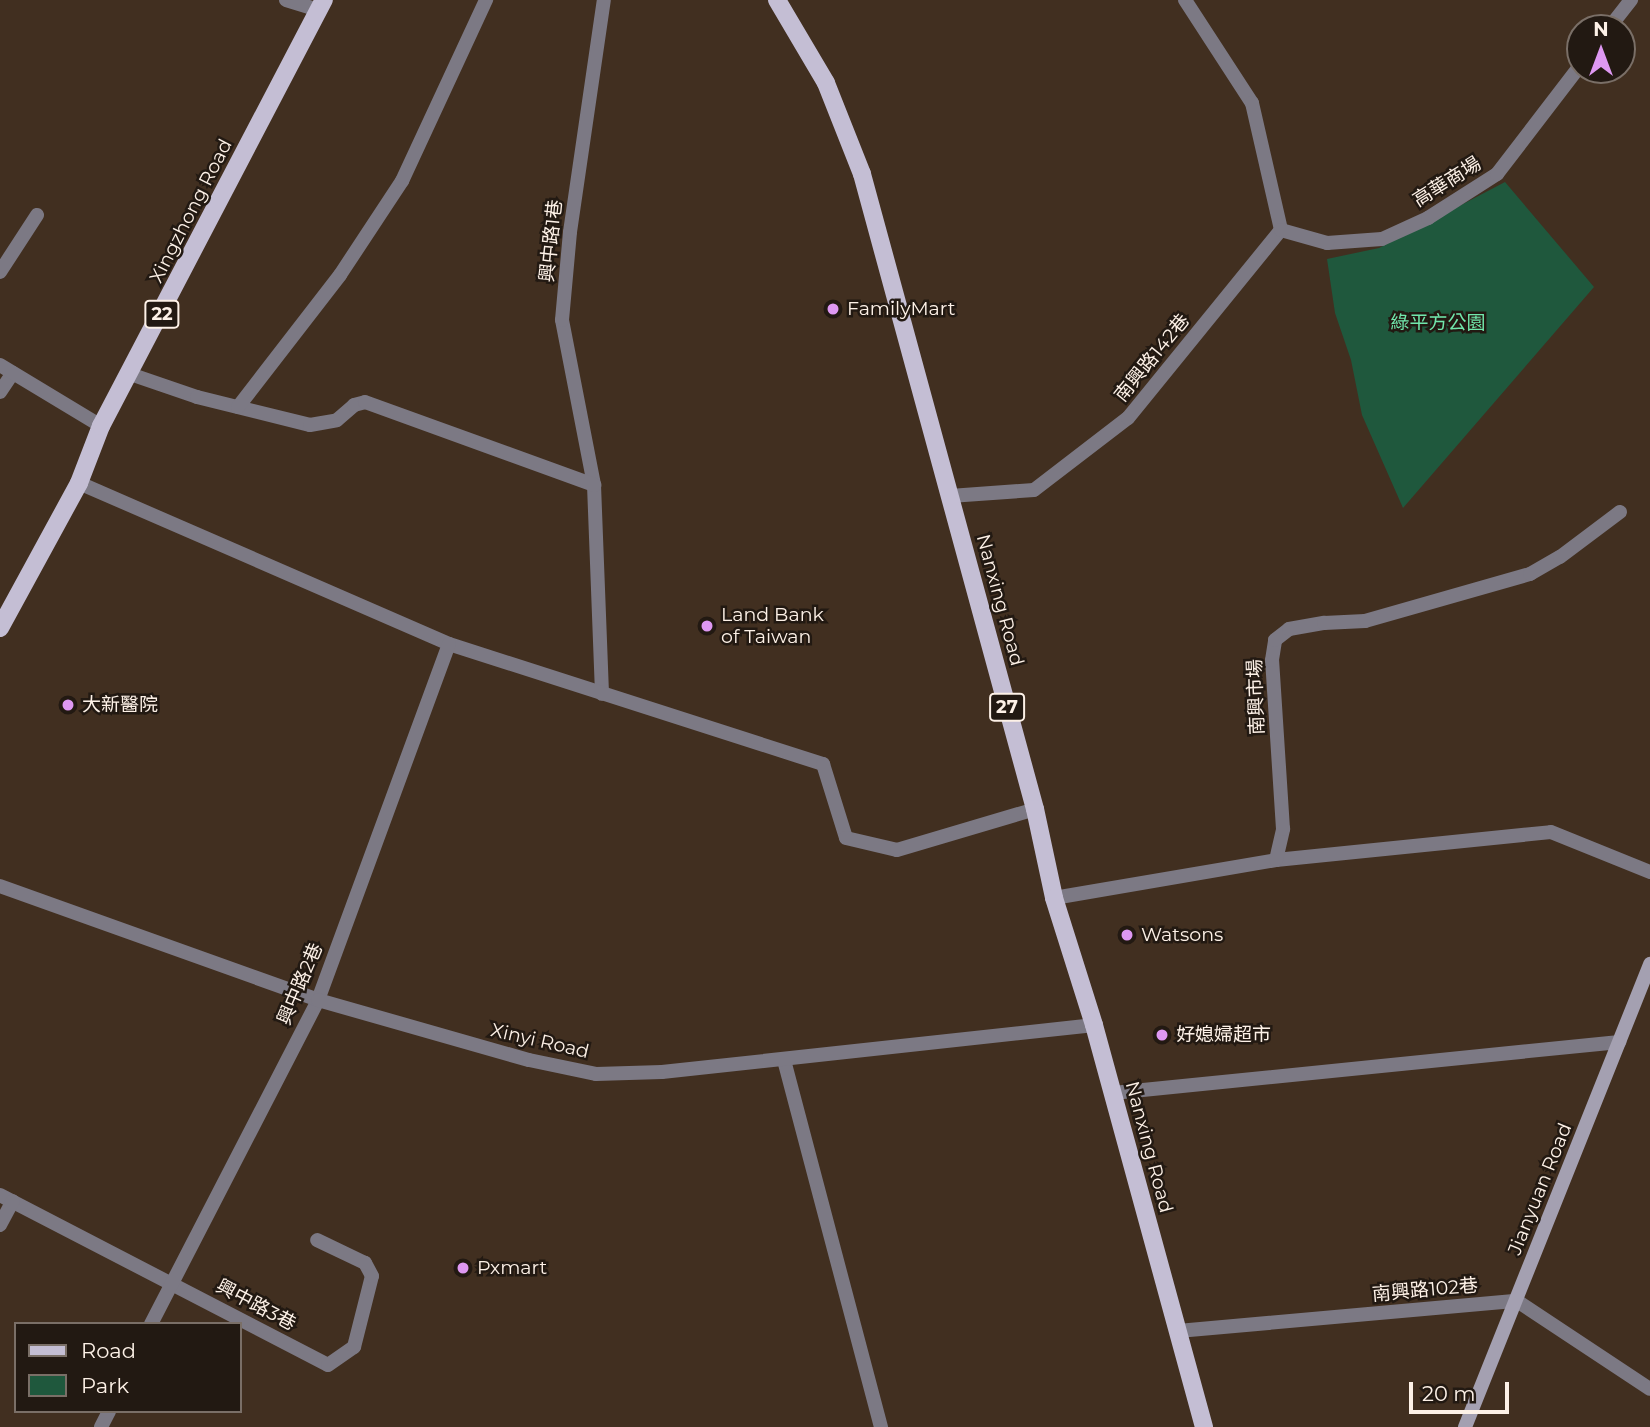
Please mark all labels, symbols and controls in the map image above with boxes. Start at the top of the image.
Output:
north arrow [1566,14,1636,84]
text: N [1593,18,1609,41]
street label: Xingzhong Road [145,135,237,287]
street label: 高華商場 [1409,152,1485,212]
street label: 興中路1巷 [535,199,567,283]
place label: FamilyMart [847,298,955,320]
road number: 22 [143,300,181,328]
marker: FamilyMart [825,301,841,317]
street label: 南興路142巷 [1110,310,1194,406]
park label: 綠平方公園 [1391,312,1485,334]
street label: Nanxing Road [971,532,1029,668]
place label: Land Bank of Taiwan [721,604,824,648]
marker: Land Bank of Taiwan [699,618,715,634]
street label: 南興市場 [1243,659,1269,735]
road number: 27 [988,692,1026,722]
place label: 大新醫院 [82,694,158,716]
marker: 大新醫院 [60,697,76,713]
place label: Watsons [1141,924,1223,946]
marker: Watsons [1119,927,1135,943]
street label: 興中路2巷 [273,940,327,1028]
street label: Xinyi Road [489,1019,591,1063]
place label: 好媳婦超市 [1176,1024,1271,1046]
marker: 好媳婦超市 [1154,1027,1170,1043]
street label: Nanxing Road [1120,1079,1178,1215]
street label: Jianyuan Road [1503,1120,1577,1258]
place label: Pxmart [477,1257,547,1279]
marker: Pxmart [455,1260,471,1276]
street label: 南興路102巷 [1371,1274,1479,1306]
street label: 興中路3巷 [212,1275,300,1335]
legend [14,1322,242,1413]
text: Road [81,1338,136,1363]
scale bar [1412,1368,1512,1412]
text: Park [81,1373,129,1398]
text: 20 m [1422,1381,1476,1406]

